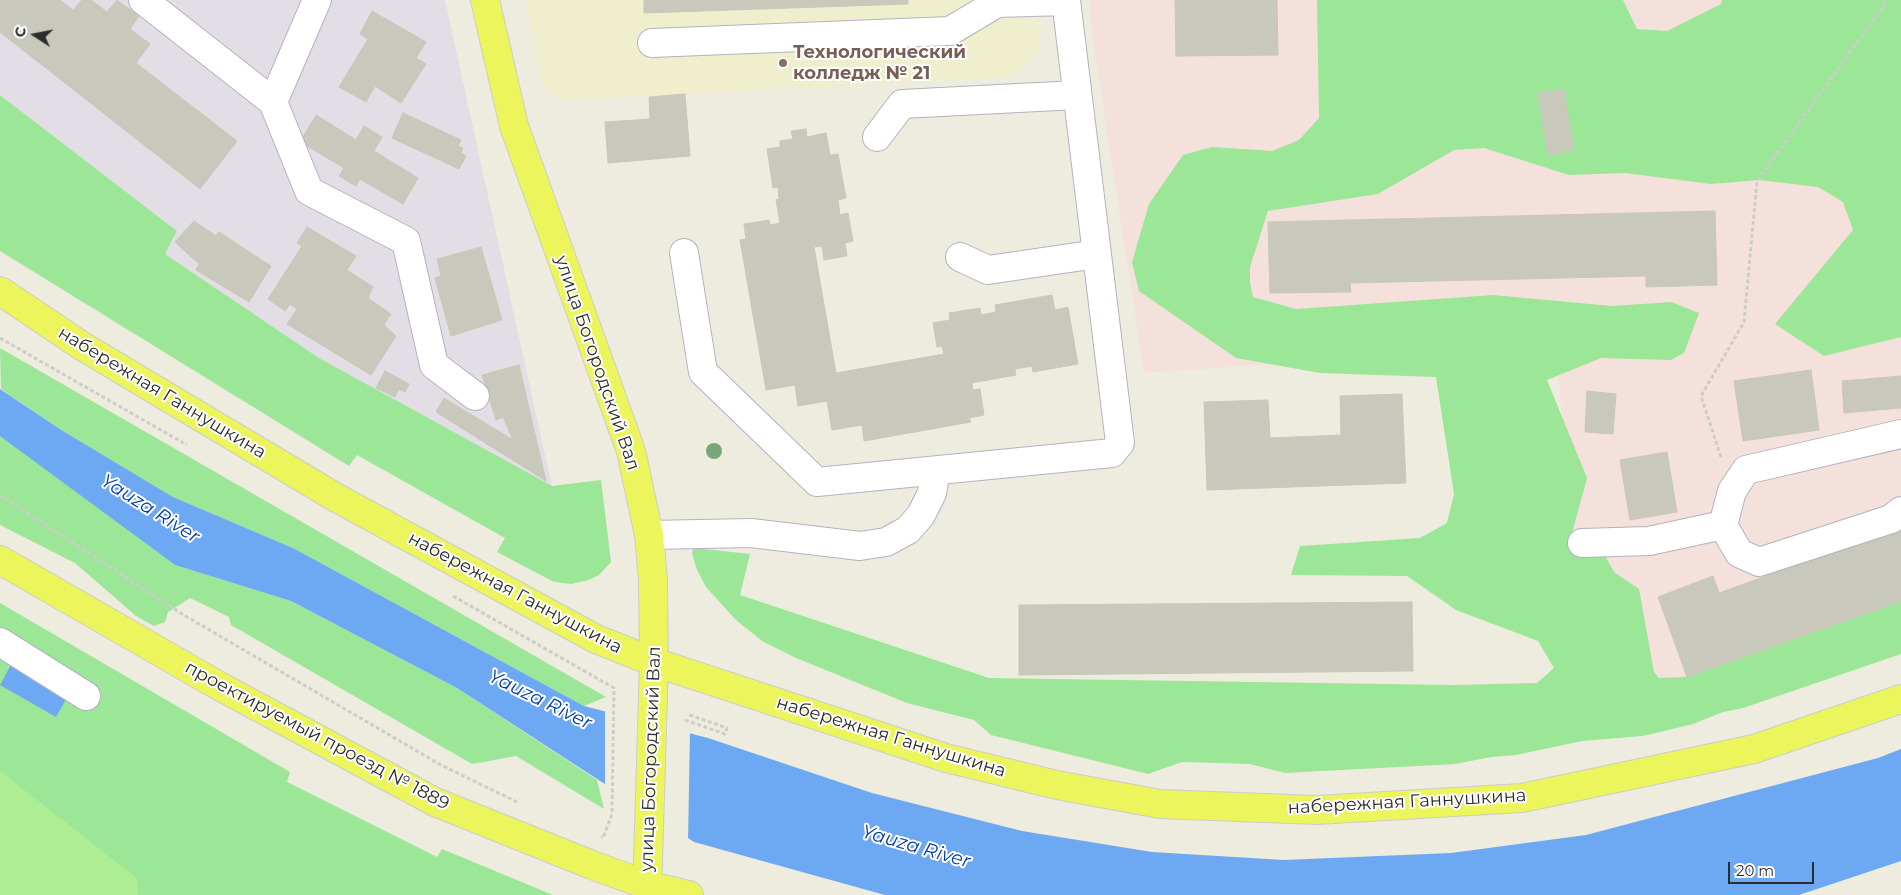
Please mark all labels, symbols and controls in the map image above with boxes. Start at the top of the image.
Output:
north arrow [10,10,60,60]
text: С [10,25,30,39]
place label: Технологический колледж № 21 [793,42,966,84]
marker: Технологический колледж № 21 [777,57,789,69]
street label: улица Богородский Вал [550,253,644,473]
street label: набережная Ганнушкина [54,322,270,464]
water label: Yauza River [96,470,204,548]
street label: набережная Ганнушкина [405,527,625,659]
street label: улица Богородский Вал [636,646,666,872]
street label: проектируемый проезд № 1889 [181,657,453,815]
water label: Yauza River [485,665,595,735]
street label: набережная Ганнушкина [774,692,1008,782]
street label: набережная Ганнушкина [1287,785,1527,819]
water label: Yauza River [859,821,973,873]
scale bar [1731,852,1817,884]
text: 20 m [1736,861,1774,880]

